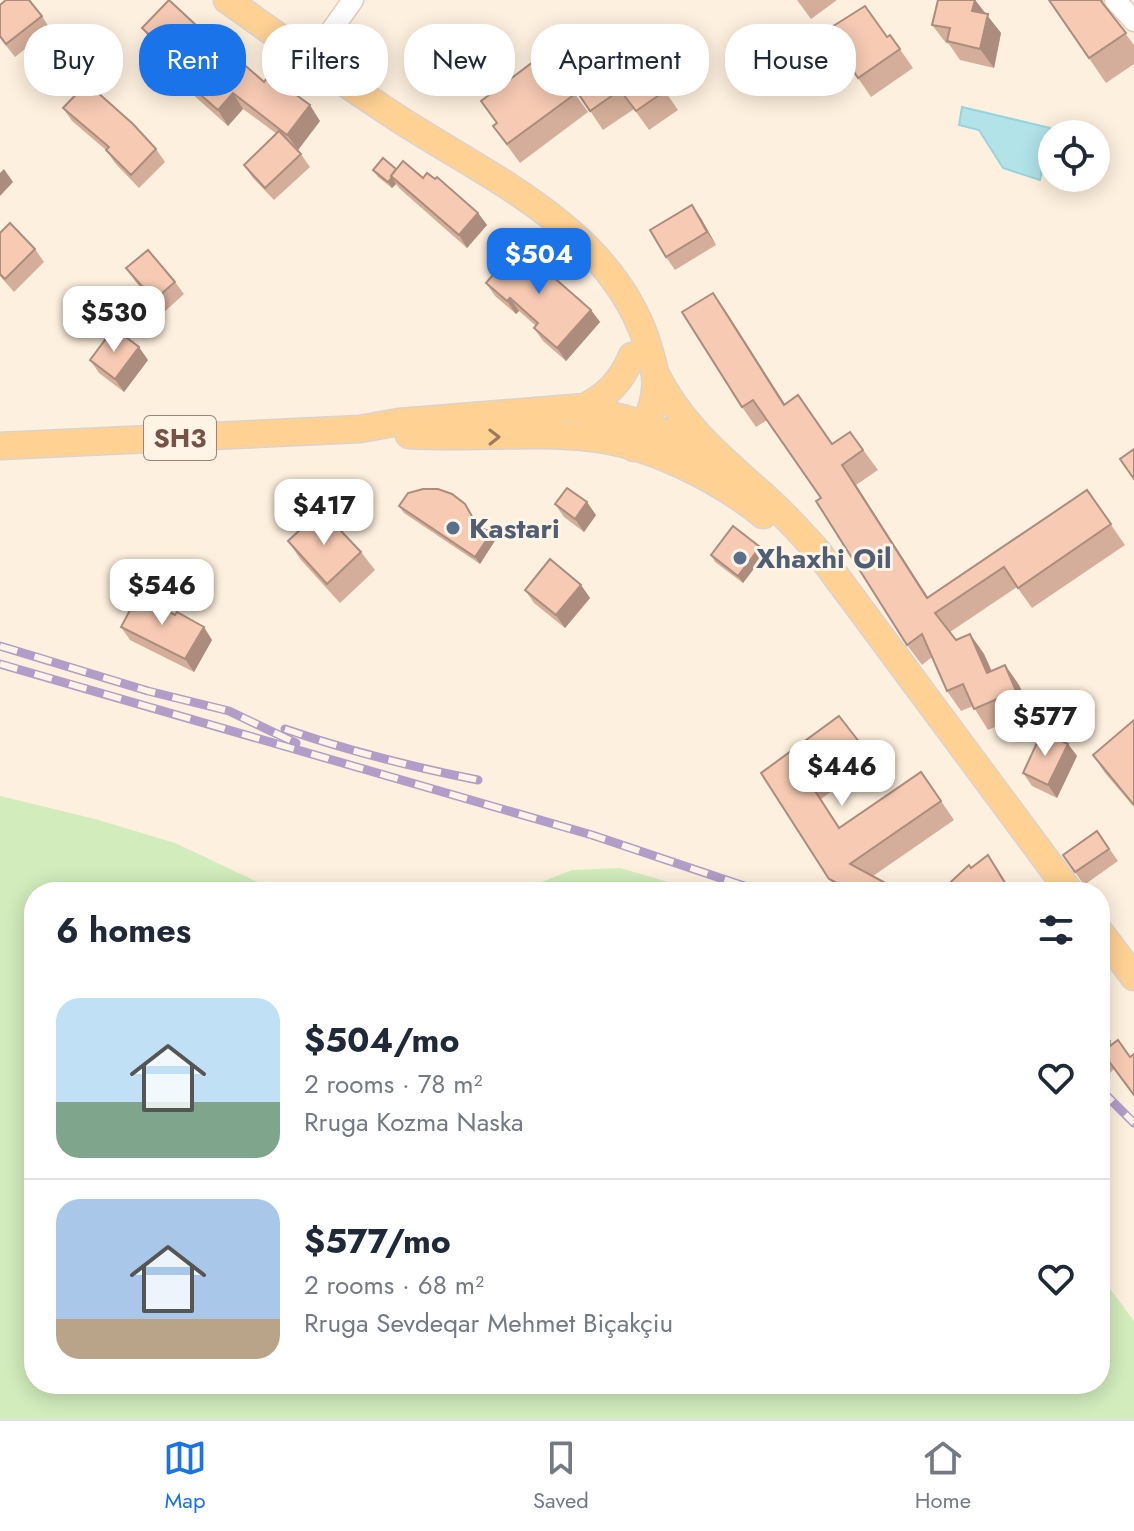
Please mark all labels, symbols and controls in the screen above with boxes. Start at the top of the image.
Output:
chip: Buy [24,24,123,96]
chip: Rent [139,24,246,96]
chip: Filters [262,24,388,96]
chip: New [404,24,515,96]
chip: Apartment [531,24,709,96]
chip: House [725,24,856,96]
map controls [1038,120,1110,192]
button: locate [1038,120,1110,192]
pin: $504 [492,228,586,296]
text: $504 [505,235,573,273]
pin: $530 [67,286,161,354]
text: $530 [81,293,147,331]
road number: SH3 [144,416,216,460]
one-way arrow [488,428,501,446]
pin: $417 [277,479,371,547]
text: $417 [292,486,356,524]
place label: Kastari [469,508,560,549]
marker: Kastari [444,519,462,537]
place label: Xhaxhi Oil [756,538,891,579]
marker: Xhaxhi Oil [731,549,749,567]
pin: $546 [115,559,209,627]
text: $546 [128,566,196,604]
pin: $577 [998,690,1092,758]
text: $577 [1013,697,1077,735]
pin: $446 [795,740,889,808]
text: $446 [807,747,877,785]
text: 6 homes [56,906,191,955]
icon: filters [1034,908,1078,952]
text: $504/mo [304,1016,460,1065]
icon: home [120,1030,216,1126]
icon: heart [1034,1056,1078,1100]
text: 2 rooms · 78 m² [304,1065,483,1103]
text: Rruga Kozma Naska [304,1103,524,1141]
text: $577/mo [304,1217,451,1266]
icon: home [120,1231,216,1327]
icon: heart [1034,1257,1078,1301]
text: 2 rooms · 68 m² [304,1266,484,1304]
text: Rruga Sevdeqar Mehmet Biçakçiu [304,1304,673,1342]
tab: Map [163,1436,207,1516]
tab: Saved [533,1436,589,1516]
tab: Home [915,1436,971,1516]

